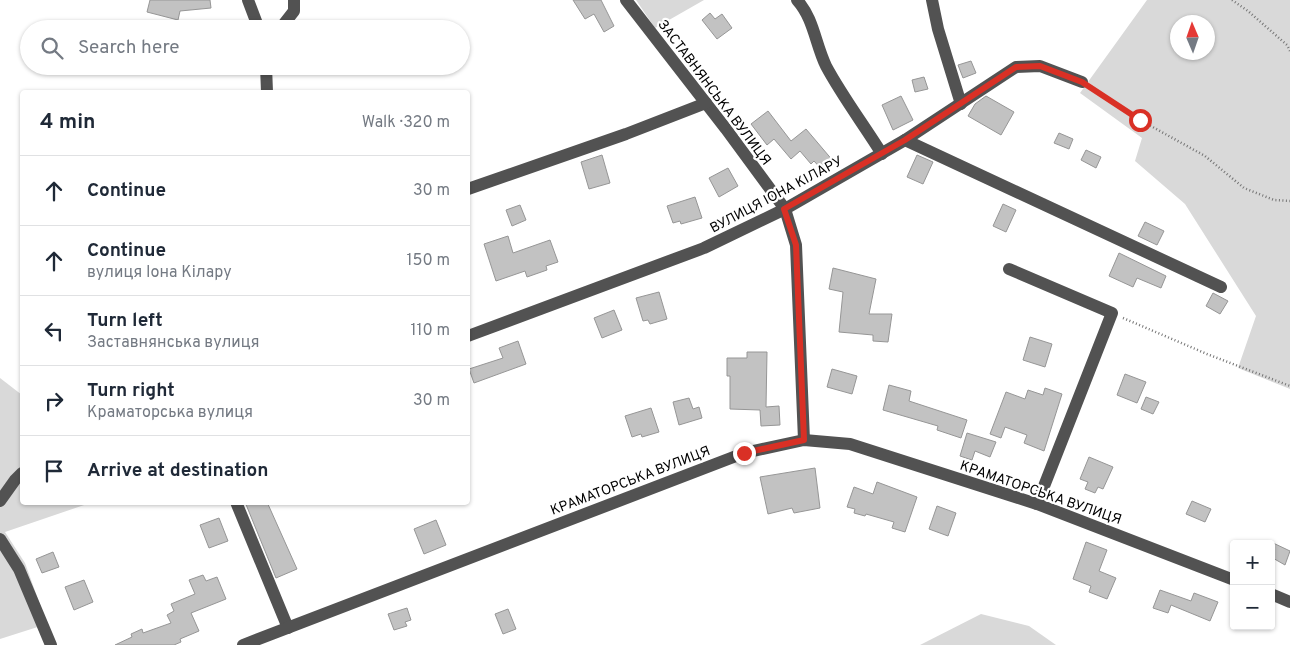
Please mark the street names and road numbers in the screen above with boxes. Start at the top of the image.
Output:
street label: ЗАСТАВНЯНСЬКА ВУЛИЦЯ [654,17,774,169]
street label: ВУЛИЦЯ ІОНА КІЛАРУ [707,153,846,238]
street label: КРАМАТОРСЬКА ВУЛИЦЯ [548,443,713,520]
street label: КРАМАТОРСЬКА ВУЛИЦЯ [957,458,1124,529]

